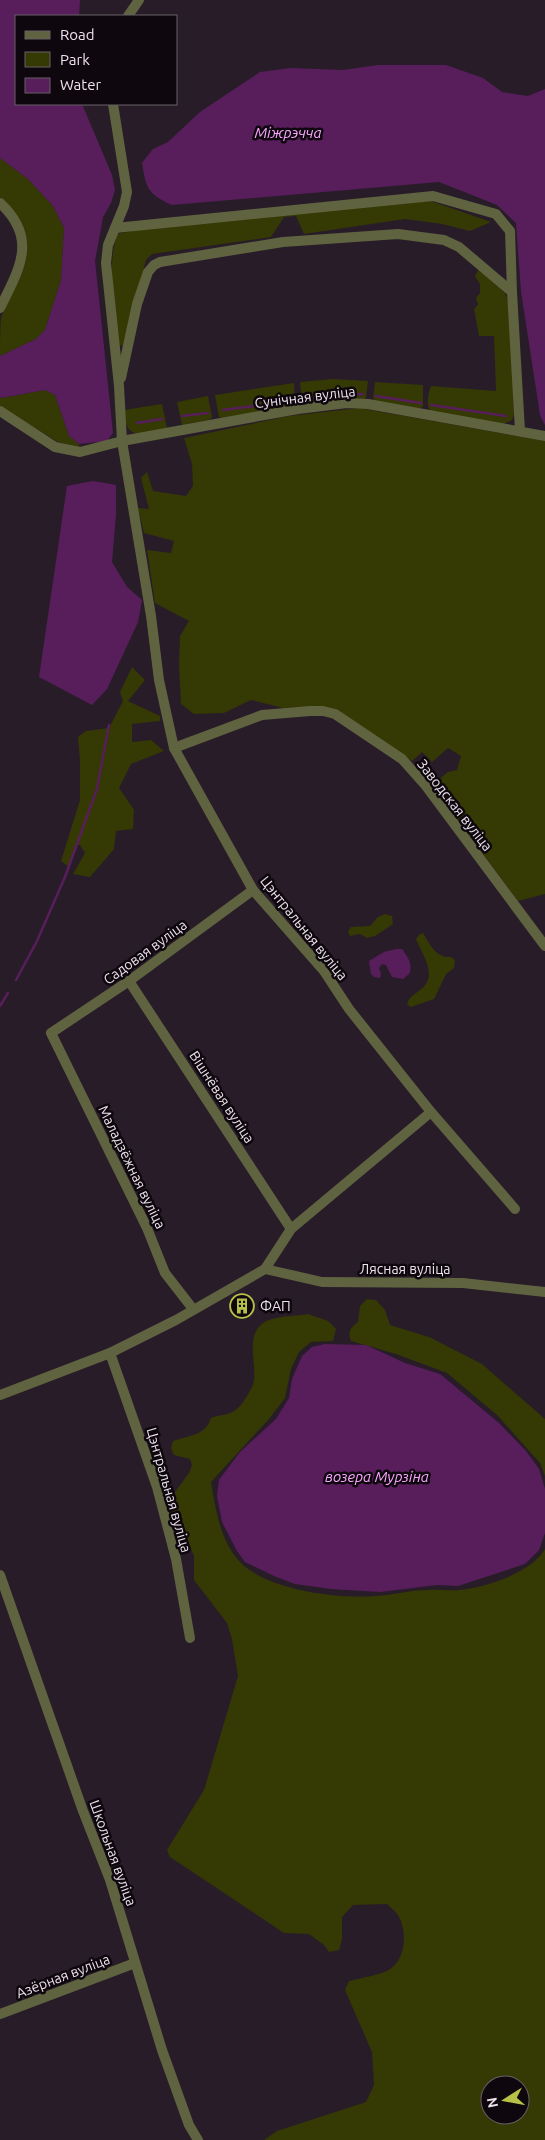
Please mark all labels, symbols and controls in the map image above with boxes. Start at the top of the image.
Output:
legend [15,15,178,105]
text: Road [60,26,95,43]
text: Park [60,51,90,68]
text: Water [60,76,101,93]
water label: Міжрэчча [254,124,322,141]
street label: Сунічная вуліца [254,383,356,411]
street label: Заводская вуліца [414,756,496,854]
street label: Цэнтральная вуліца [257,873,351,983]
street label: Садовая вуліца [100,916,190,988]
street label: Вішнёвая вуліца [186,1048,258,1146]
street label: Маладзёжная вуліца [95,1103,169,1231]
street label: Лясная вуліца [360,1261,451,1277]
building icon: ФАП [229,1293,255,1319]
place label: ФАП [260,1298,291,1314]
street label: Цэнтральная вуліца [144,1426,194,1554]
water label: возера Мурзіна [325,1468,429,1485]
street label: Школьная вуліца [86,1798,140,1908]
street label: Азёрная вуліца [14,1951,112,2001]
north arrow [480,2075,530,2125]
text: N [483,2096,501,2109]

